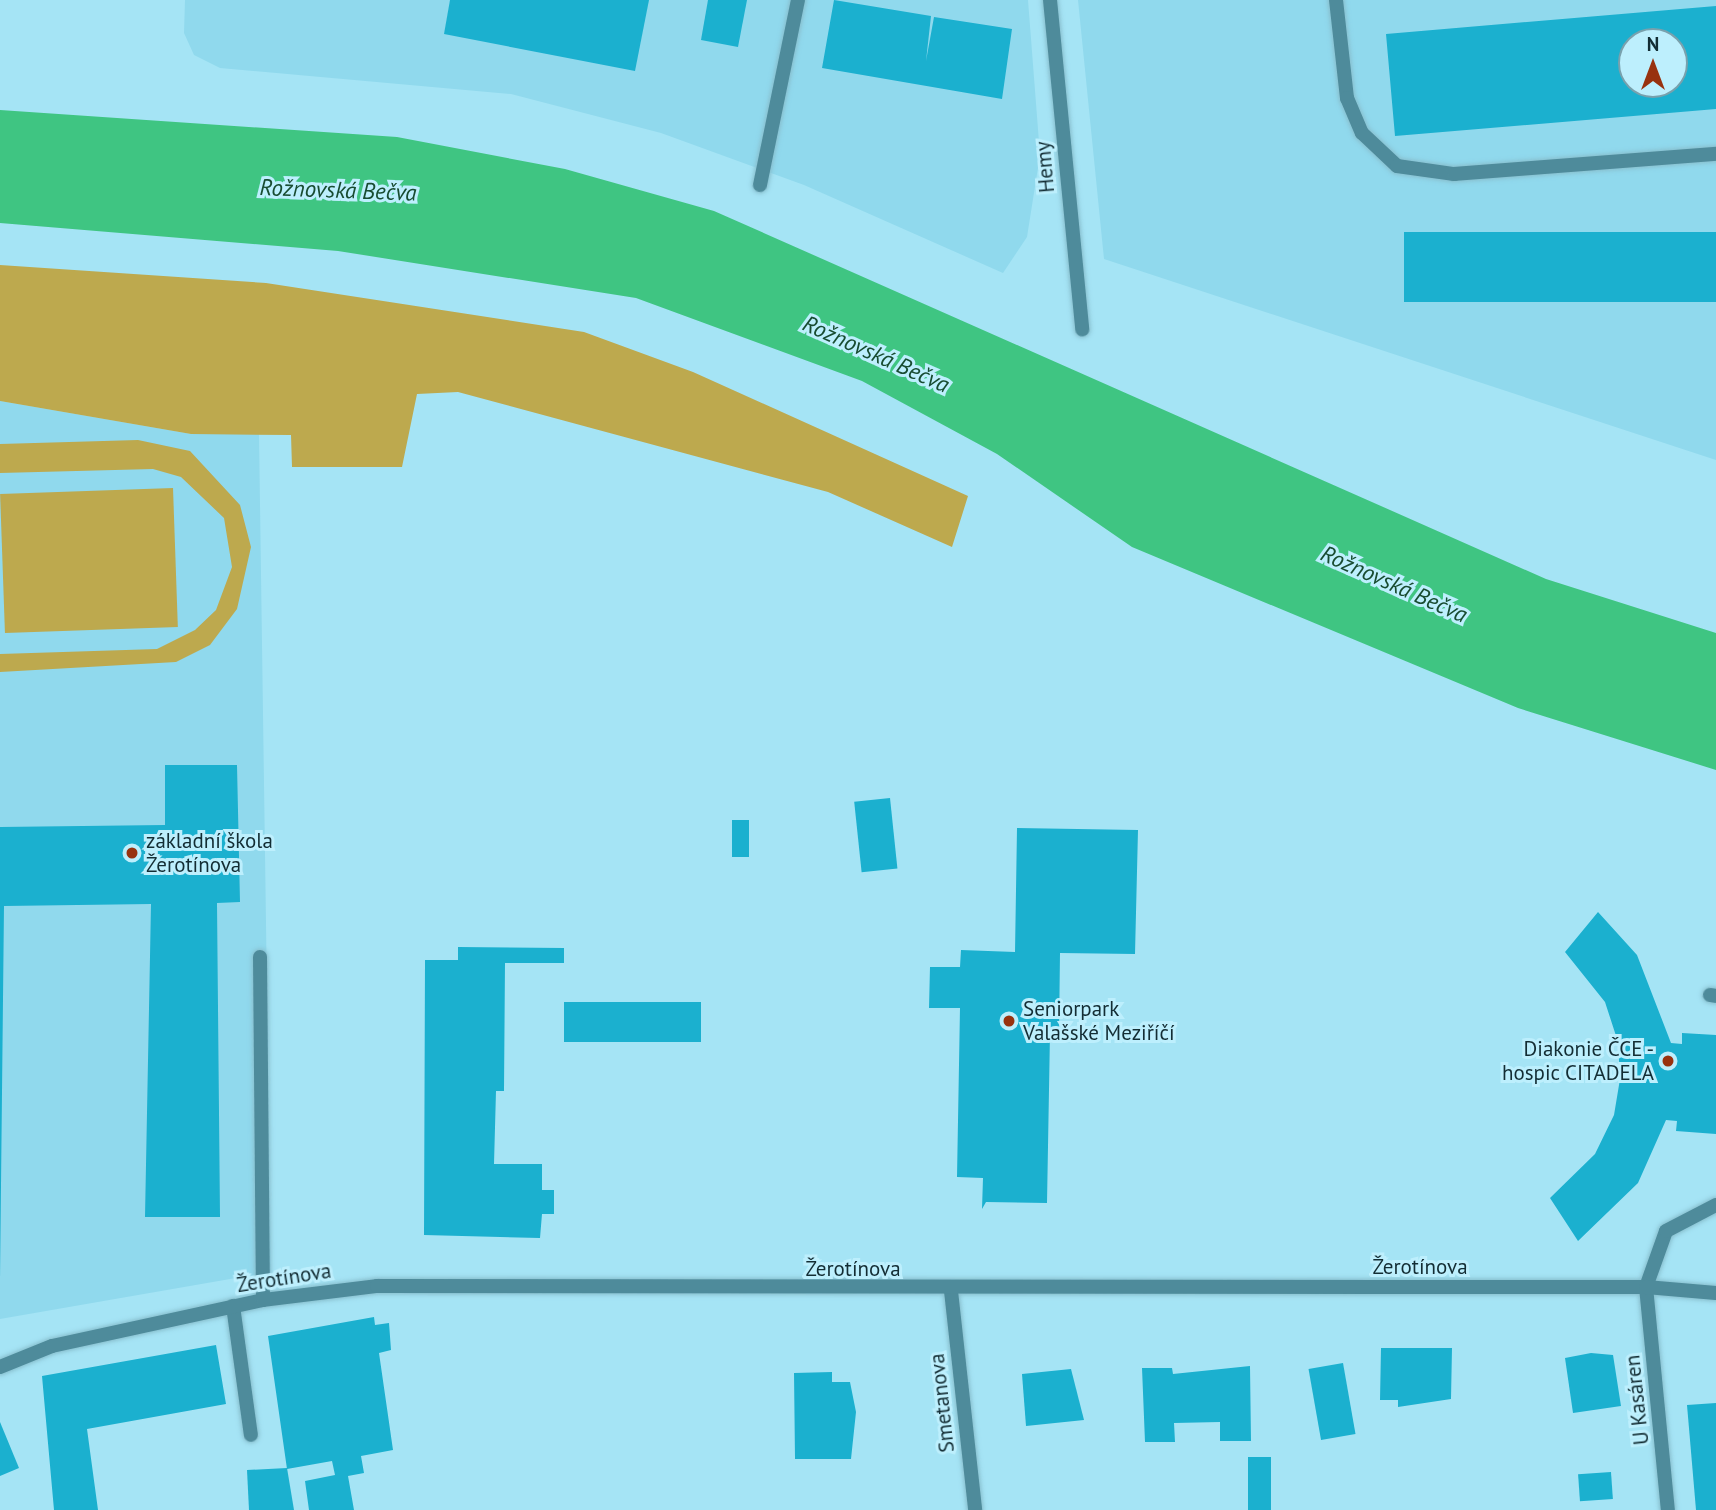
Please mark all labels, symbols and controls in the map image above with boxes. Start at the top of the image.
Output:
north arrow [1618,28,1688,98]
text: N [1647,32,1659,56]
street label: Hemy [1030,140,1060,194]
water label: Rožnovská Bečva [259,173,417,207]
water label: Rožnovská Bečva [799,309,953,399]
water label: Rožnovská Bečva [1317,539,1471,629]
place label: základní škola Žerotínova [146,828,273,878]
marker: základní škola Žerotínova [124,845,140,861]
place label: Seniorpark Valašské Meziříčí [1023,996,1175,1046]
marker: Seniorpark Valašské Meziříčí [1001,1013,1017,1029]
place label: Diakonie ČCE - hospic CITADELA [1501,1036,1654,1086]
marker: Diakonie ČCE - hospic CITADELA [1660,1053,1676,1069]
street label: Žerotínova [1372,1254,1468,1280]
street label: Žerotínova [805,1256,901,1282]
street label: Žerotínova [235,1258,333,1298]
street label: Smetanova [924,1352,960,1454]
street label: U Kasáren [1620,1354,1654,1446]

